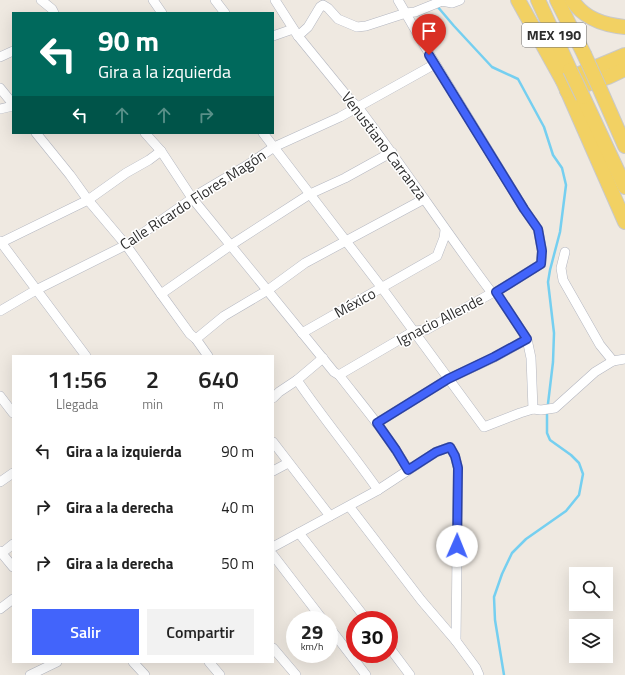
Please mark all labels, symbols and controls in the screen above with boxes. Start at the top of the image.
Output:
pin [412,14,446,55]
text: 90 m [98,19,159,62]
icon: arrive [418,20,440,42]
road number: MEX 190 [522,23,586,47]
icon: left [32,28,84,80]
text: Gira a la izquierda [98,58,231,85]
street label: Venustiano Carranza [336,87,433,205]
icon: left [69,104,91,126]
icon: ahead [111,104,133,126]
icon: ahead [153,104,175,126]
icon: right [195,104,217,126]
street label: Calle Ricardo Flores Magón [115,144,270,256]
street label: México [330,282,380,323]
street label: Ignacio Allende [392,288,487,351]
text: 11:56 [47,361,107,397]
text: 2 [146,361,159,397]
text: 640 [198,361,239,397]
text: Llegada [56,394,98,414]
text: min [142,394,163,414]
text: m [213,394,224,414]
icon: left [32,440,54,462]
text: Gira a la izquierda [66,440,182,463]
text: 90 m [221,440,254,463]
icon: right [32,496,54,518]
text: Gira a la derecha [66,496,173,519]
text: 40 m [221,496,254,519]
position arrow [436,525,478,567]
icon: right [32,552,54,574]
text: Gira a la derecha [66,552,173,575]
text: 50 m [221,552,254,575]
map controls [569,567,613,663]
button: search [569,567,613,611]
button: Salir [32,609,139,655]
button: Compartir [147,609,254,655]
speed limit sign: 30 [346,611,398,663]
text: 29 [301,616,323,647]
button: layers [569,619,613,663]
text: km/h [301,639,323,654]

